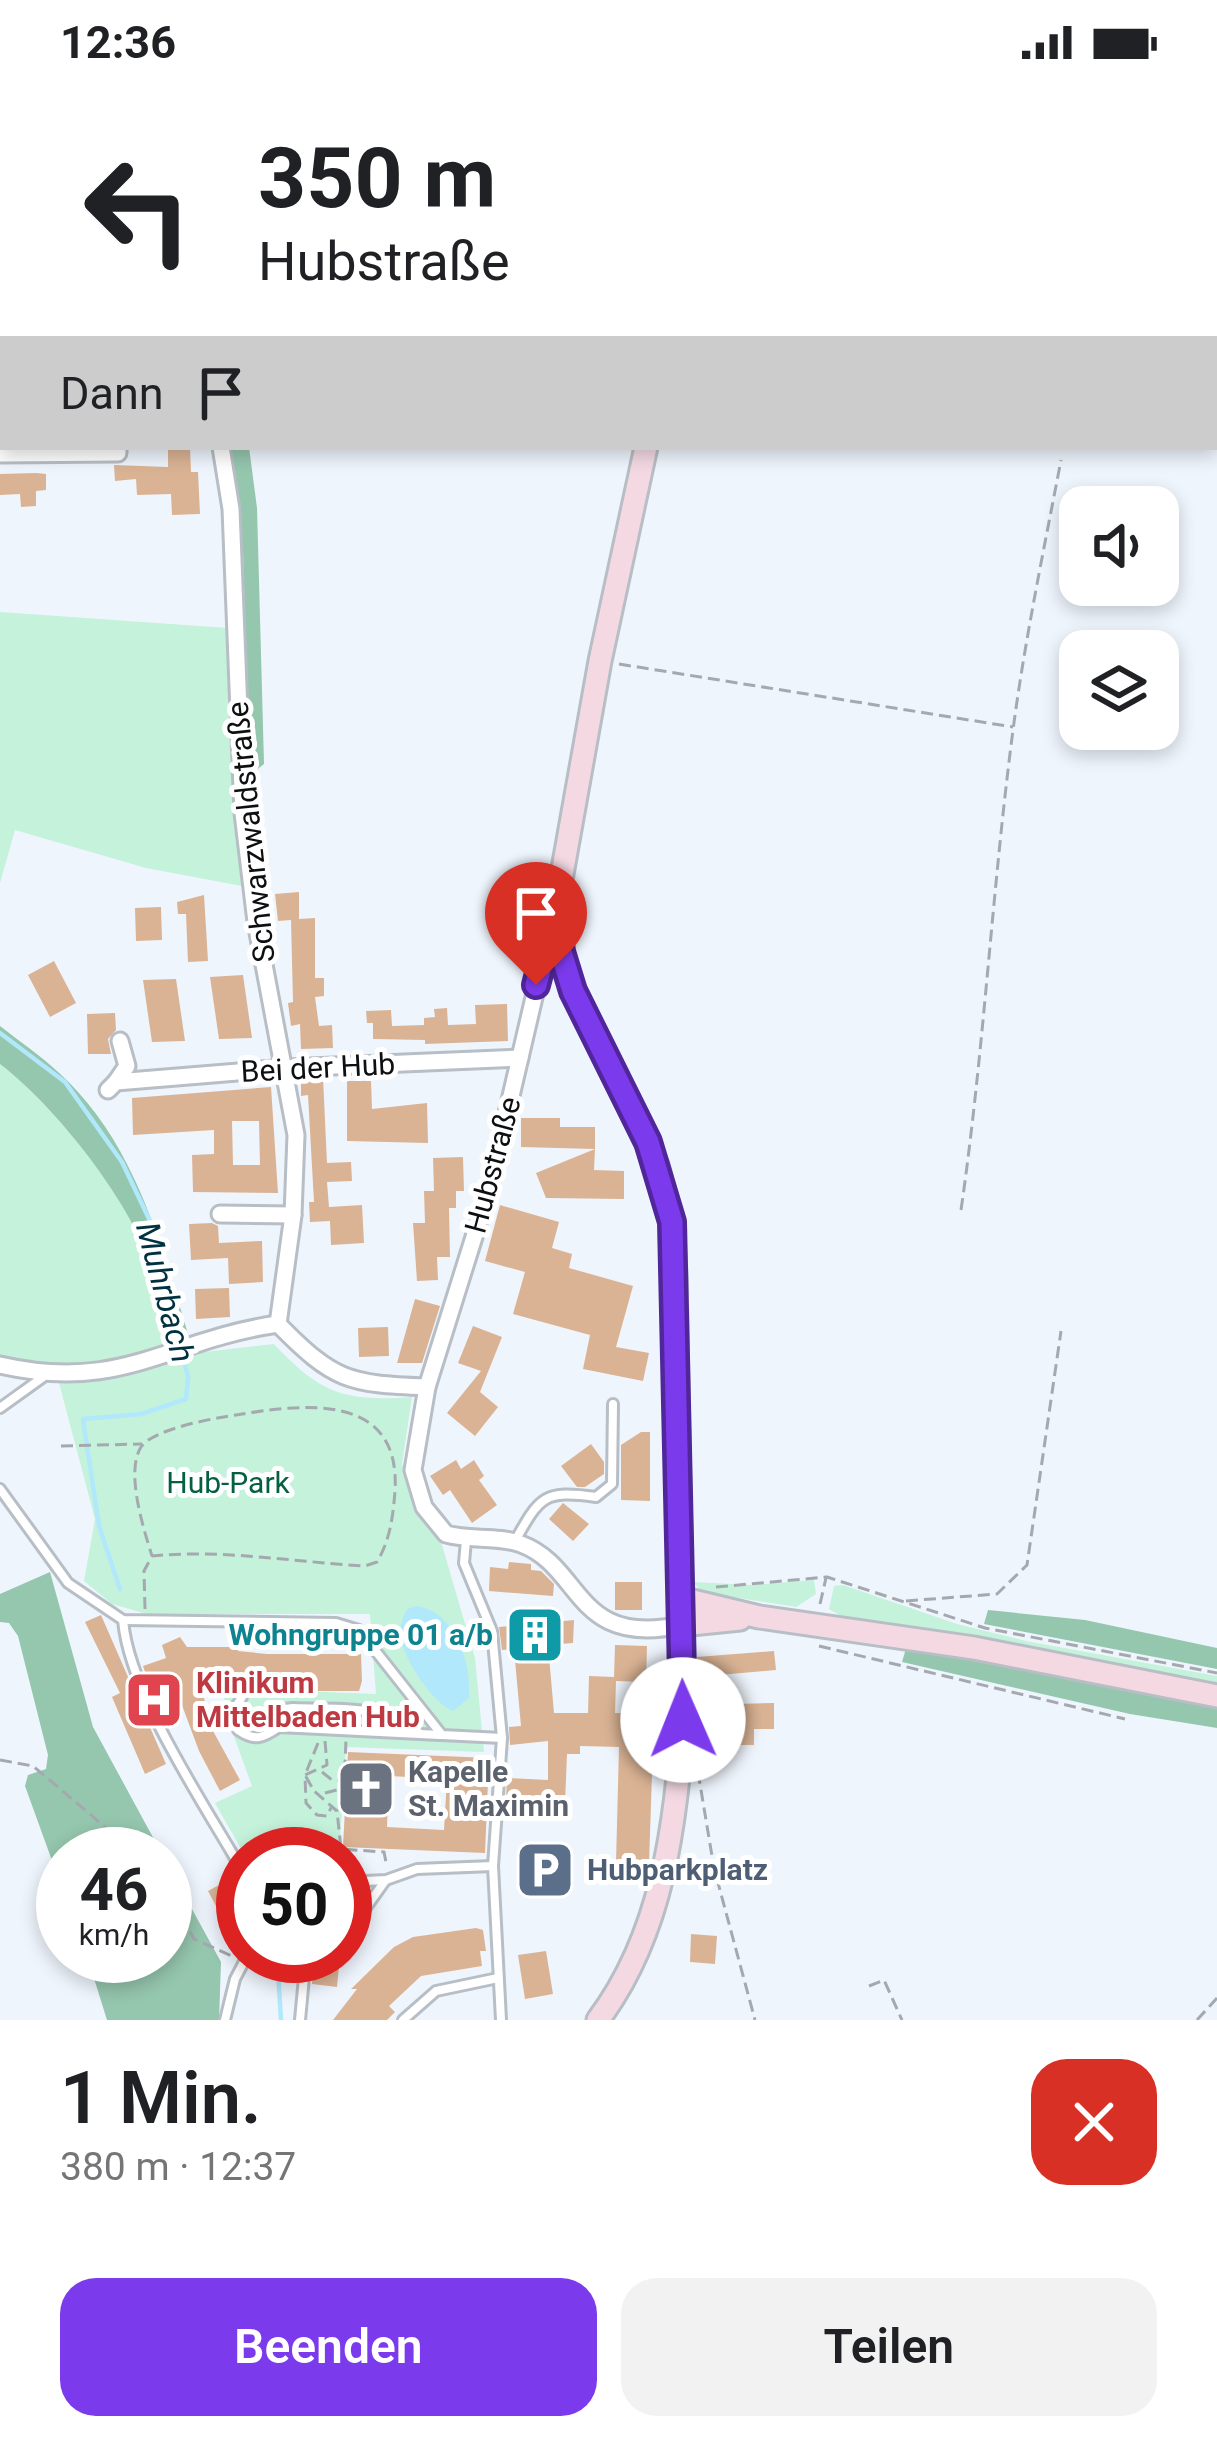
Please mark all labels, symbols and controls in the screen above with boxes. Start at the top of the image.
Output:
text: 12:36 [60,16,176,69]
text: 350 m [258,129,496,228]
icon: left [60,132,216,288]
text: Hubstraße [258,230,510,293]
icon: arrive [188,360,254,426]
text: Dann [60,367,164,420]
map controls [1059,486,1179,750]
button: sound [1059,486,1179,606]
button: layers [1059,630,1179,750]
street label: Schwarzwaldstraße [219,700,282,964]
pin [485,862,587,985]
icon: arrive [503,880,569,946]
street label: Bei der Hub [240,1046,396,1089]
street label: Hubstraße [458,1093,528,1237]
water label: Muhrbach [128,1218,203,1367]
park label: Hub-Park [166,1465,291,1500]
building icon: Wohngruppe 01 a/b [504,1604,566,1666]
place label: Wohngruppe 01 a/b [228,1617,493,1652]
position arrow [620,1657,746,1783]
place label: Klinikum Mittelbaden Hub [196,1665,420,1734]
hospital icon: Klinikum Mittelbaden Hub [123,1669,185,1731]
place label: Kapelle St. Maximin [408,1754,569,1823]
church icon: Kapelle St. Maximin [335,1758,397,1820]
speed limit sign: 50 [216,1827,372,1983]
parking icon: Hubparkplatz [514,1839,576,1901]
place label: Hubparkplatz [587,1852,768,1887]
text: 46 [80,1854,148,1925]
text: km/h [79,1917,149,1952]
text: 1 Min. [60,2056,261,2141]
button: close [1031,2059,1157,2185]
text: 380 m · 12:37 [60,2144,296,2190]
button: Beenden [60,2278,597,2416]
button: Teilen [621,2278,1157,2416]

